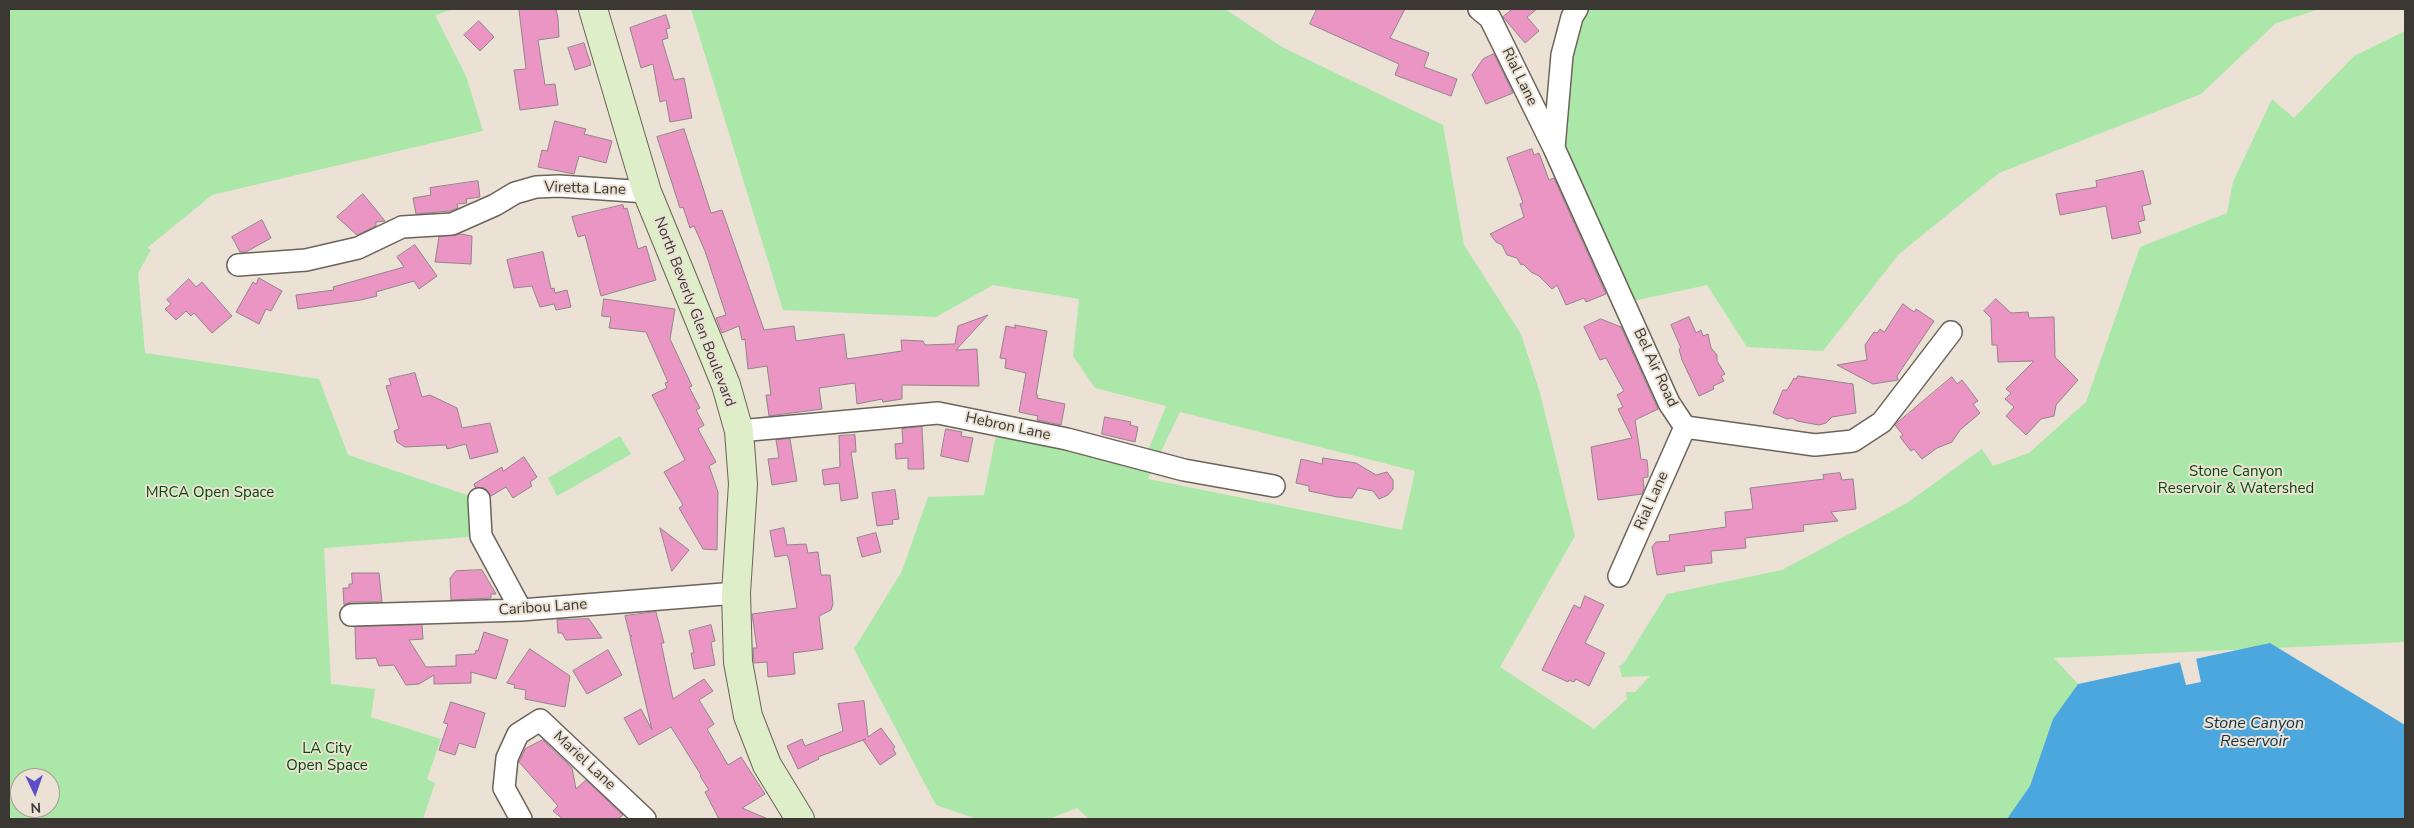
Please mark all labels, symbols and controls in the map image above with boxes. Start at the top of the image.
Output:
street label: Rial Lane [1497,45,1541,109]
street label: Viretta Lane [544,179,626,199]
street label: North Beverly Glen Boulevard [649,215,739,409]
street label: Bel Air Road [1629,326,1681,410]
street label: Hebron Lane [964,409,1052,445]
park label: Stone Canyon Reservoir & Watershed [2158,463,2314,498]
street label: Rial Lane [1631,469,1673,533]
park label: MRCA Open Space [146,484,274,502]
street label: Caribou Lane [498,596,588,620]
water label: Stone Canyon Reservoir [2204,714,2304,752]
street label: Mariel Lane [549,728,619,794]
park label: LA City Open Space [286,740,368,775]
north arrow [10,768,60,818]
text: N [30,798,41,817]

